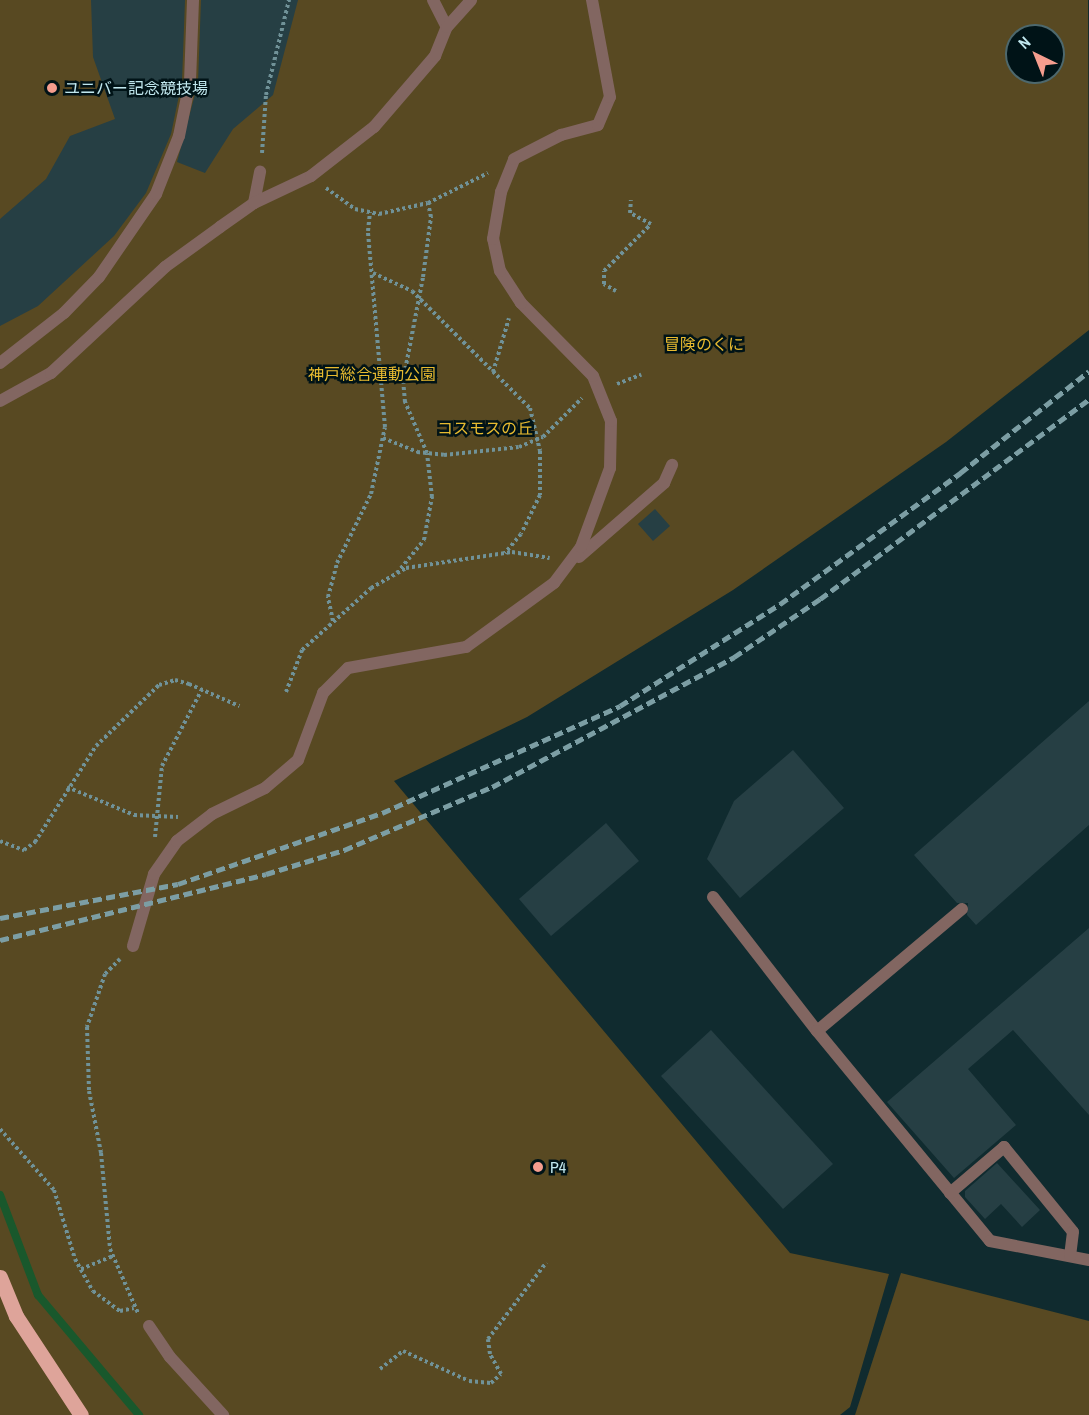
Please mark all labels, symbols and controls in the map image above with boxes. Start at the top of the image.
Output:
north arrow [1005,24,1065,84]
text: N [1013,31,1035,54]
place label: ユニバー記念競技場 [64,78,208,98]
marker: ユニバー記念競技場 [45,81,59,95]
park label: 冒険のくに [664,334,744,354]
park label: 神戸総合運動公園 [308,364,436,384]
park label: コスモスの丘 [437,418,533,438]
place label: P4 [550,1157,566,1177]
marker: P4 [531,1160,545,1174]

